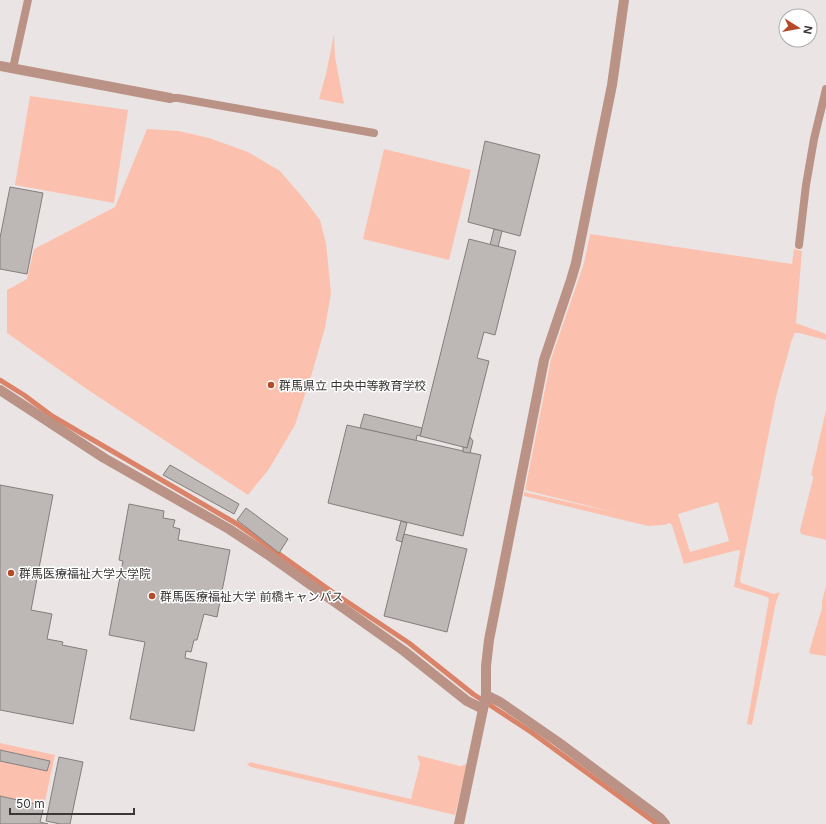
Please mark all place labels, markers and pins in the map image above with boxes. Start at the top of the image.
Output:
place label: 群馬県立 中央中等教育学校 [279,378,426,393]
marker: 群馬県立 中央中等教育学校 [266,380,276,390]
place label: 群馬医療福祉大学大学院 [19,566,151,581]
marker: 群馬医療福祉大学大学院 [6,568,16,578]
place label: 群馬医療福祉大学 前橋キャンパス [160,589,343,604]
marker: 群馬医療福祉大学 前橋キャンパス [147,591,157,601]

